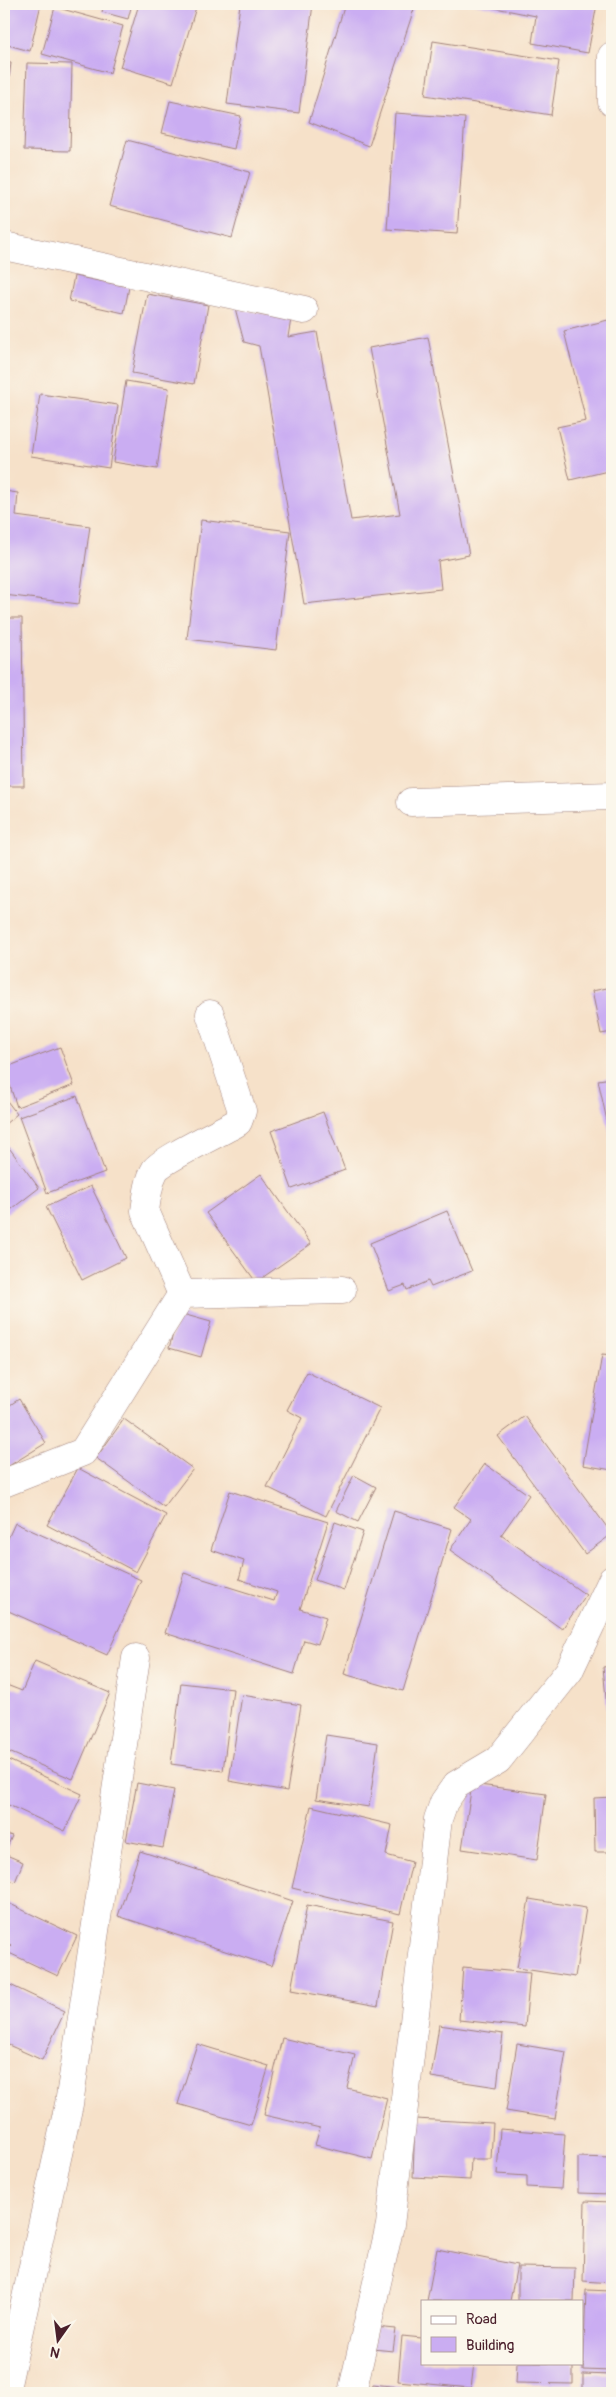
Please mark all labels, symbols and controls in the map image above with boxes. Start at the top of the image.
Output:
legend [421,2300,584,2364]
text: Road [466,2310,497,2329]
north arrow [32,2314,82,2364]
text: Building [466,2336,514,2355]
text: N [48,2343,62,2362]

